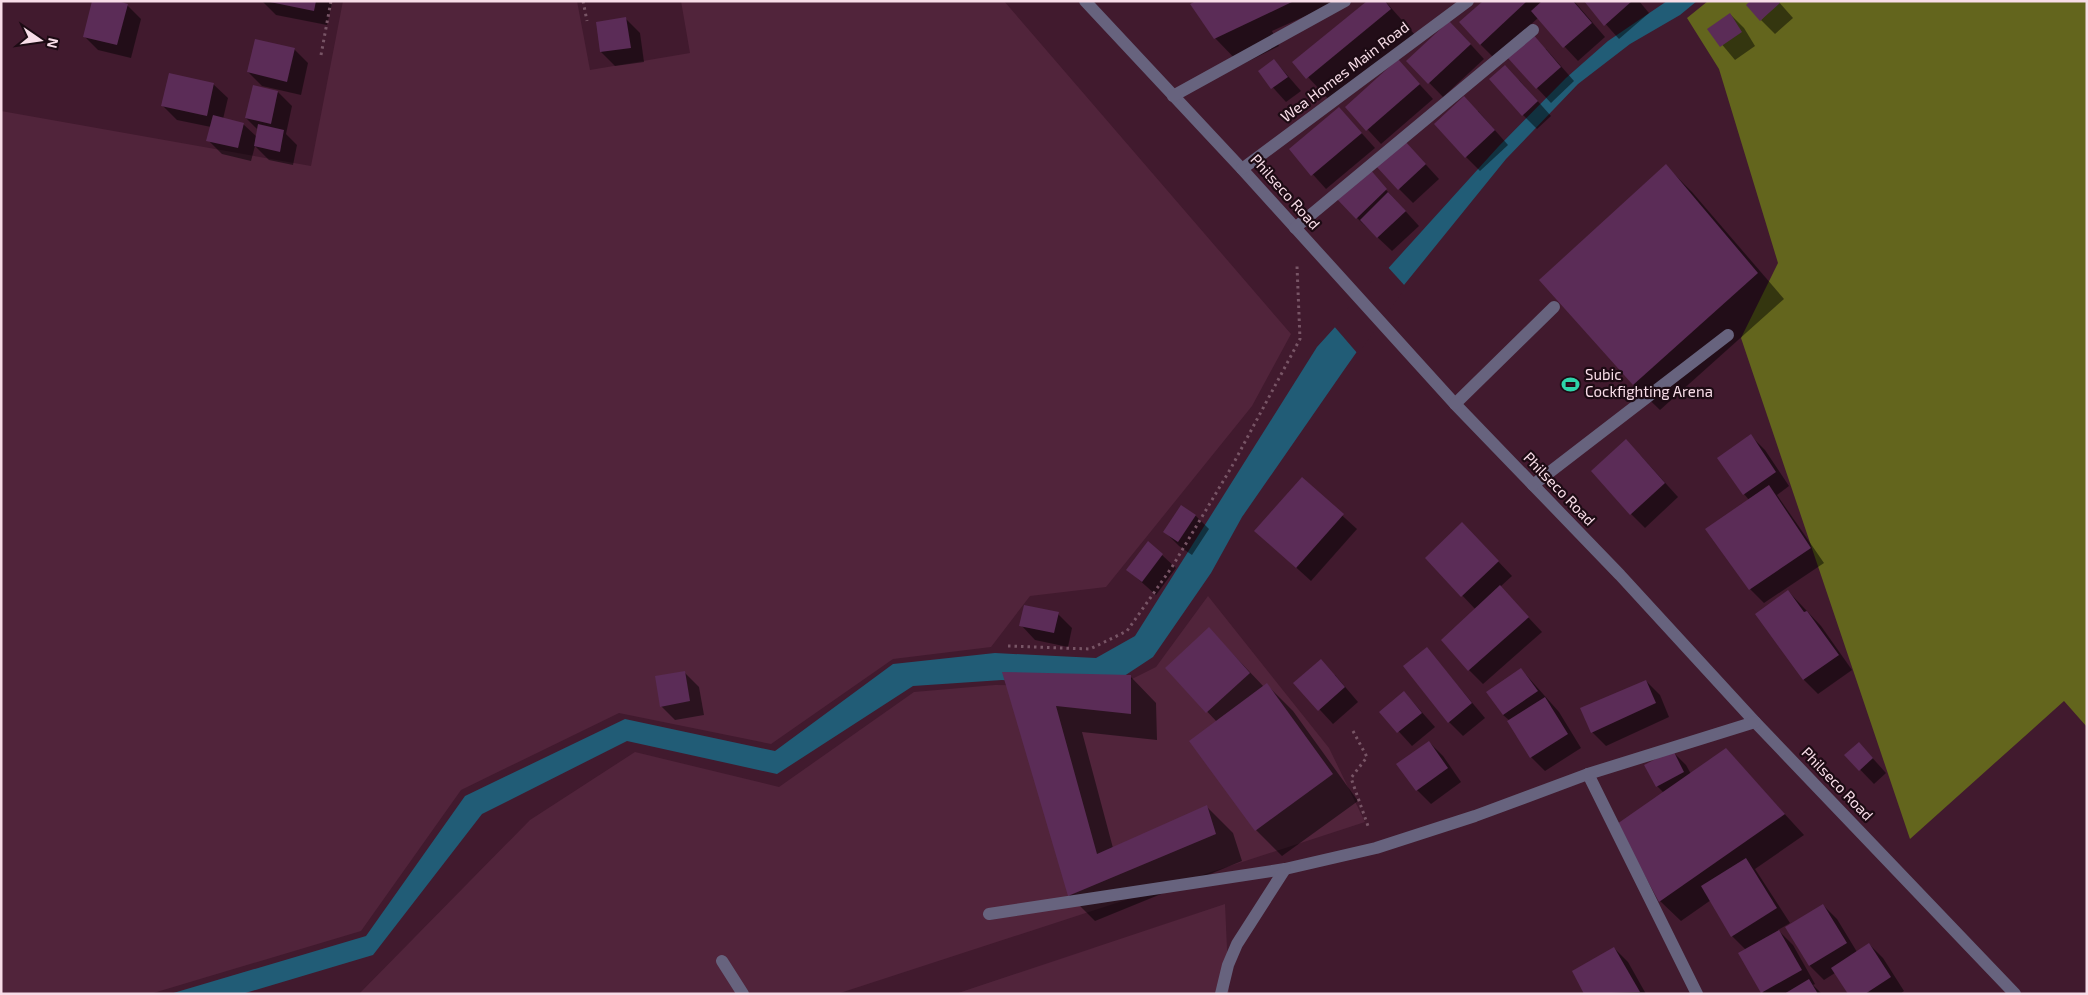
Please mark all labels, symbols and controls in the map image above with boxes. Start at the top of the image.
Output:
north arrow [15,15,65,65]
street label: Wea Homes Main Road [1277,17,1412,125]
text: N [44,36,63,50]
street label: Philseco Road [1247,150,1324,233]
place label: Subic Cockfighting Arena [1585,365,1713,400]
sports icon: Subic Cockfighting Arena [1561,374,1581,394]
street label: Philseco Road [1520,448,1599,529]
street label: Philseco Road [1798,743,1877,824]

